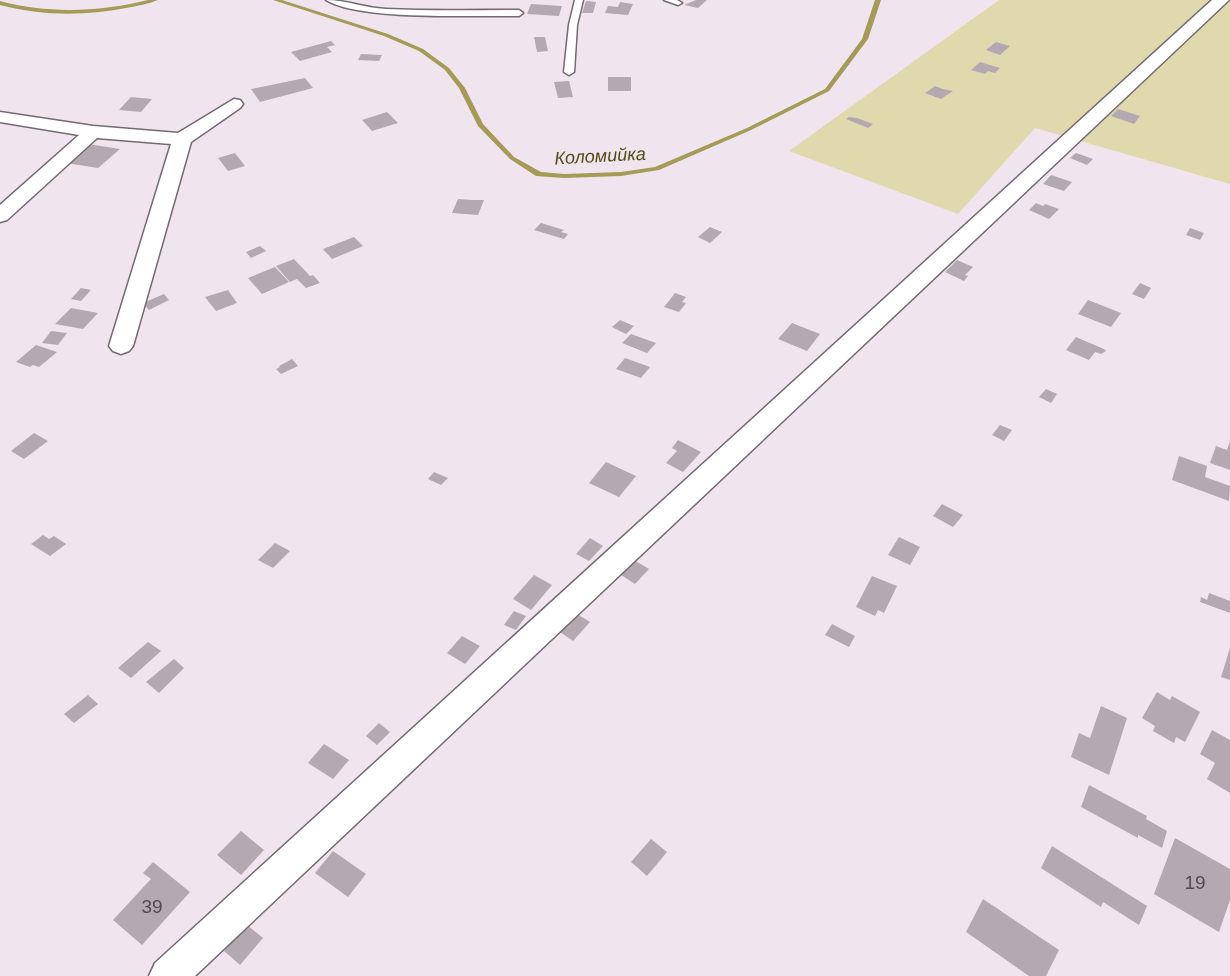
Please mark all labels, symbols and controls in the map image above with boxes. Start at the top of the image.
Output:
water label: Коломийка [554,144,646,168]
house number: 19 [1184,872,1206,893]
house number: 39 [141,896,163,917]

